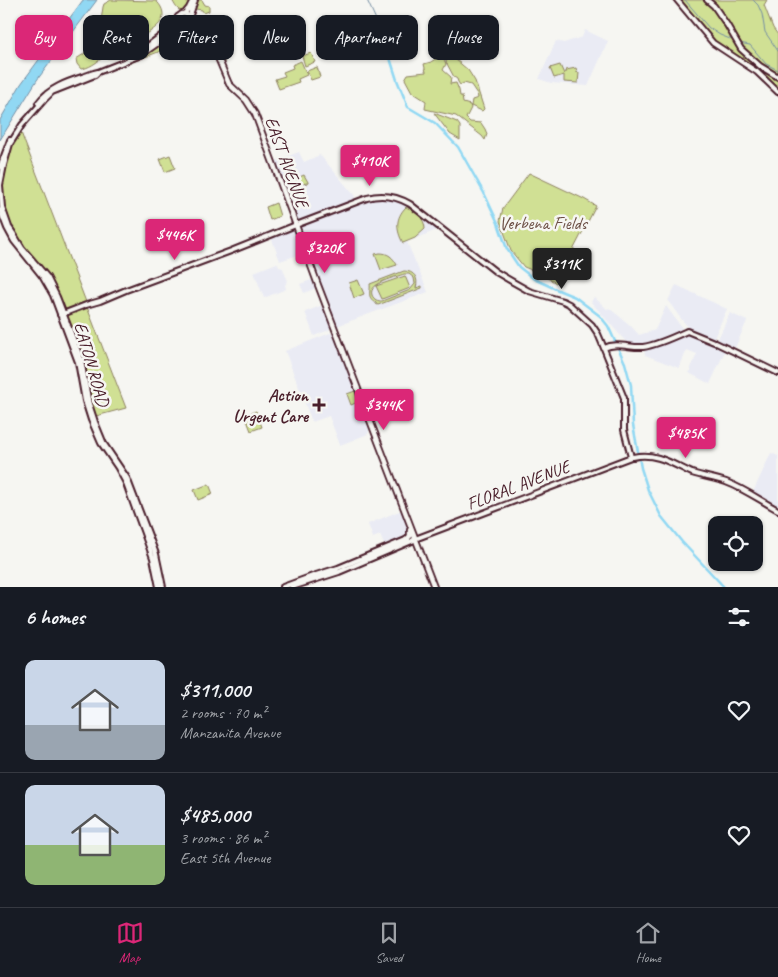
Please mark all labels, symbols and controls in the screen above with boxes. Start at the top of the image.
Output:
chip: Buy [15,15,73,60]
chip: Rent [83,15,149,60]
chip: Filters [159,15,234,60]
chip: New [244,15,306,60]
chip: Apartment [316,15,418,60]
chip: House [428,15,499,60]
street label: EAST AVENUE [260,114,314,212]
pin: $410K [335,144,405,187]
text: $410K [352,151,388,171]
park label: Verbena Fields [499,212,589,234]
pin: $446K [140,218,210,261]
text: $446K [156,225,194,245]
pin: $320K [290,232,360,274]
text: $320K [307,238,343,258]
pin: $311K [527,248,597,290]
text: $311K [544,254,580,274]
street label: EATON ROAD [70,319,115,410]
place label: Action Urgent Care [233,384,310,427]
pin: $344K [349,388,419,431]
text: $344K [366,395,402,415]
marker: Action Urgent Care [312,398,326,412]
pin: $485K [651,416,721,459]
text: $485K [668,423,704,443]
street label: FLORAL AVENUE [463,454,575,515]
map controls [708,516,763,571]
button: locate [708,516,763,571]
icon: filters [725,603,753,631]
text: 6 homes [25,604,85,630]
text: $311,000 [180,677,250,703]
icon: home [65,680,125,740]
icon: heart [725,696,753,724]
text: 2 rooms · 70 m² [180,703,266,723]
text: Manzanita Avenue [180,723,280,743]
text: $485,000 [180,802,250,828]
icon: home [65,805,125,865]
icon: heart [725,821,753,849]
text: 3 rooms · 86 m² [180,828,266,848]
text: East 5th Avenue [180,848,271,868]
tab: Map [116,919,144,966]
tab: Saved [375,919,403,966]
tab: Home [634,919,662,966]

